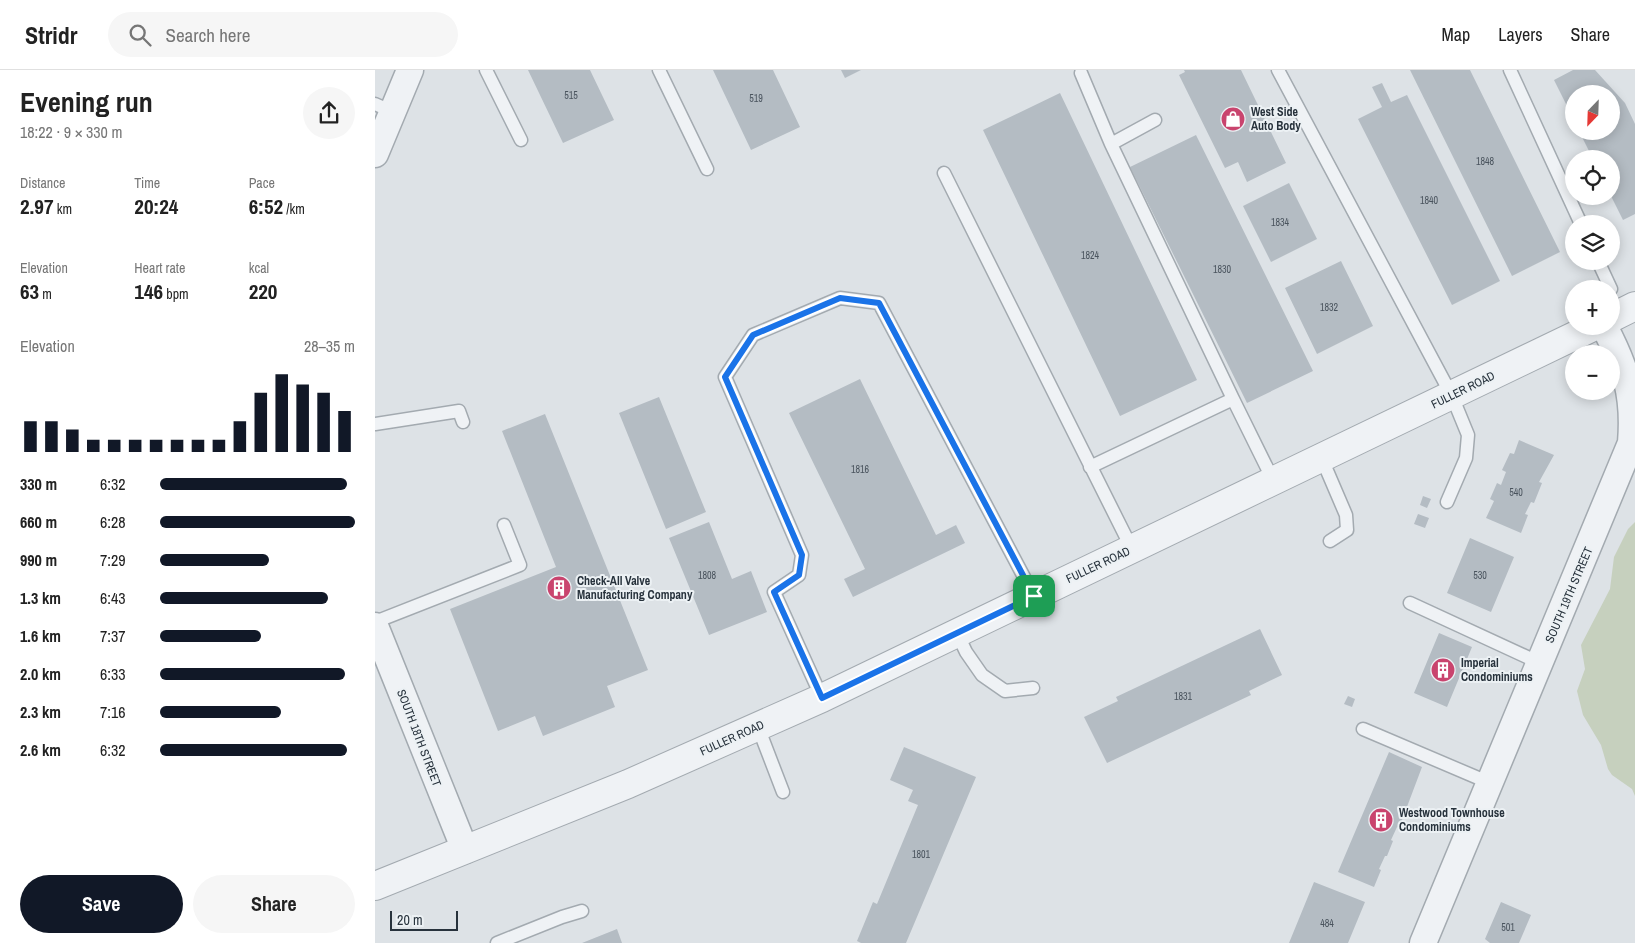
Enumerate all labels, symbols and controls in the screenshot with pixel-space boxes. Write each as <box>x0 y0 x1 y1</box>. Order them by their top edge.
search box <box>108 12 458 57</box>
text: Stridr <box>25 19 78 51</box>
icon: search <box>126 21 154 49</box>
text: Search here <box>166 22 250 48</box>
text: Map <box>1442 22 1470 47</box>
text: Layers <box>1498 22 1543 47</box>
text: Share <box>1571 22 1610 47</box>
text: Evening run <box>20 83 153 121</box>
north arrow <box>1565 85 1620 140</box>
map controls <box>1565 85 1620 400</box>
button: share <box>303 87 355 139</box>
house number: 515 <box>564 89 578 102</box>
house number: 519 <box>749 92 763 105</box>
place label: West Side Auto Body <box>1251 104 1301 134</box>
shop icon: West Side Auto Body <box>1220 106 1246 132</box>
text: 18:22 · 9 × 330 m <box>20 121 123 143</box>
button: locate <box>1565 150 1620 205</box>
house number: 1848 <box>1476 155 1495 168</box>
text: Distance <box>20 174 65 192</box>
text: Time <box>134 174 160 192</box>
text: Pace <box>249 174 275 192</box>
text: 2.97 <box>20 192 54 221</box>
text: 20:24 <box>134 192 178 221</box>
text: 6:52 <box>249 192 283 221</box>
house number: 1840 <box>1420 194 1439 207</box>
text: km <box>54 200 72 218</box>
text: /km <box>283 200 305 218</box>
button: layers <box>1565 215 1620 270</box>
house number: 1834 <box>1271 216 1290 229</box>
house number: 1824 <box>1081 249 1100 262</box>
text: Elevation <box>20 259 68 277</box>
text: Heart rate <box>134 259 185 277</box>
text: kcal <box>249 259 269 277</box>
house number: 1830 <box>1213 263 1232 276</box>
text: 63 <box>20 277 39 306</box>
text: 146 <box>134 277 163 306</box>
text: 220 <box>249 277 277 306</box>
button: + <box>1565 280 1620 335</box>
text: m <box>39 285 52 303</box>
text: bpm <box>163 285 189 303</box>
house number: 1832 <box>1320 301 1339 314</box>
text: Elevation <box>20 335 75 357</box>
text: 28–35 m <box>304 335 355 357</box>
button: − <box>1565 345 1620 400</box>
street label: FULLER ROAD <box>1429 368 1497 412</box>
house number: 1816 <box>851 463 870 476</box>
text: 330 m <box>20 473 57 495</box>
text: 6:32 <box>100 473 126 495</box>
house number: 540 <box>1509 486 1523 499</box>
text: 660 m <box>20 511 57 533</box>
text: 6:28 <box>100 511 126 533</box>
street label: FULLER ROAD <box>1063 543 1133 587</box>
street label: SOUTH 19TH STREET <box>1542 545 1596 645</box>
text: 990 m <box>20 549 57 571</box>
text: 7:29 <box>100 549 126 571</box>
house number: 1808 <box>698 569 717 582</box>
house number: 530 <box>1473 569 1487 582</box>
place label: Check-All Valve Manufacturing Company <box>577 573 693 603</box>
building icon: Check-All Valve Manufacturing Company <box>546 575 572 601</box>
pin <box>1013 575 1055 617</box>
icon: arrive <box>1020 582 1048 610</box>
text: 1.3 km <box>20 587 61 609</box>
text: 6:43 <box>100 587 126 609</box>
text: 1.6 km <box>20 625 61 647</box>
text: 7:37 <box>100 625 126 647</box>
place label: Imperial Condominiums <box>1461 655 1533 685</box>
building icon: Imperial Condominiums <box>1430 657 1456 683</box>
text: 2.0 km <box>20 663 61 685</box>
text: 6:33 <box>100 663 126 685</box>
street label: SOUTH 18TH STREET <box>393 687 445 789</box>
house number: 1831 <box>1174 690 1193 703</box>
text: 2.3 km <box>20 701 61 723</box>
text: 7:16 <box>100 701 126 723</box>
street label: FULLER ROAD <box>697 717 767 759</box>
text: 2.6 km <box>20 739 61 761</box>
text: 6:32 <box>100 739 126 761</box>
place label: Westwood Townhouse Condominiums <box>1399 805 1505 835</box>
building icon: Westwood Townhouse Condominiums <box>1368 807 1394 833</box>
house number: 1801 <box>912 848 931 861</box>
button: Save <box>20 875 183 933</box>
button: Share <box>193 875 355 933</box>
scale bar <box>390 908 457 931</box>
text: 20 m <box>397 911 423 929</box>
house number: 484 <box>1320 917 1334 930</box>
house number: 501 <box>1501 921 1515 934</box>

